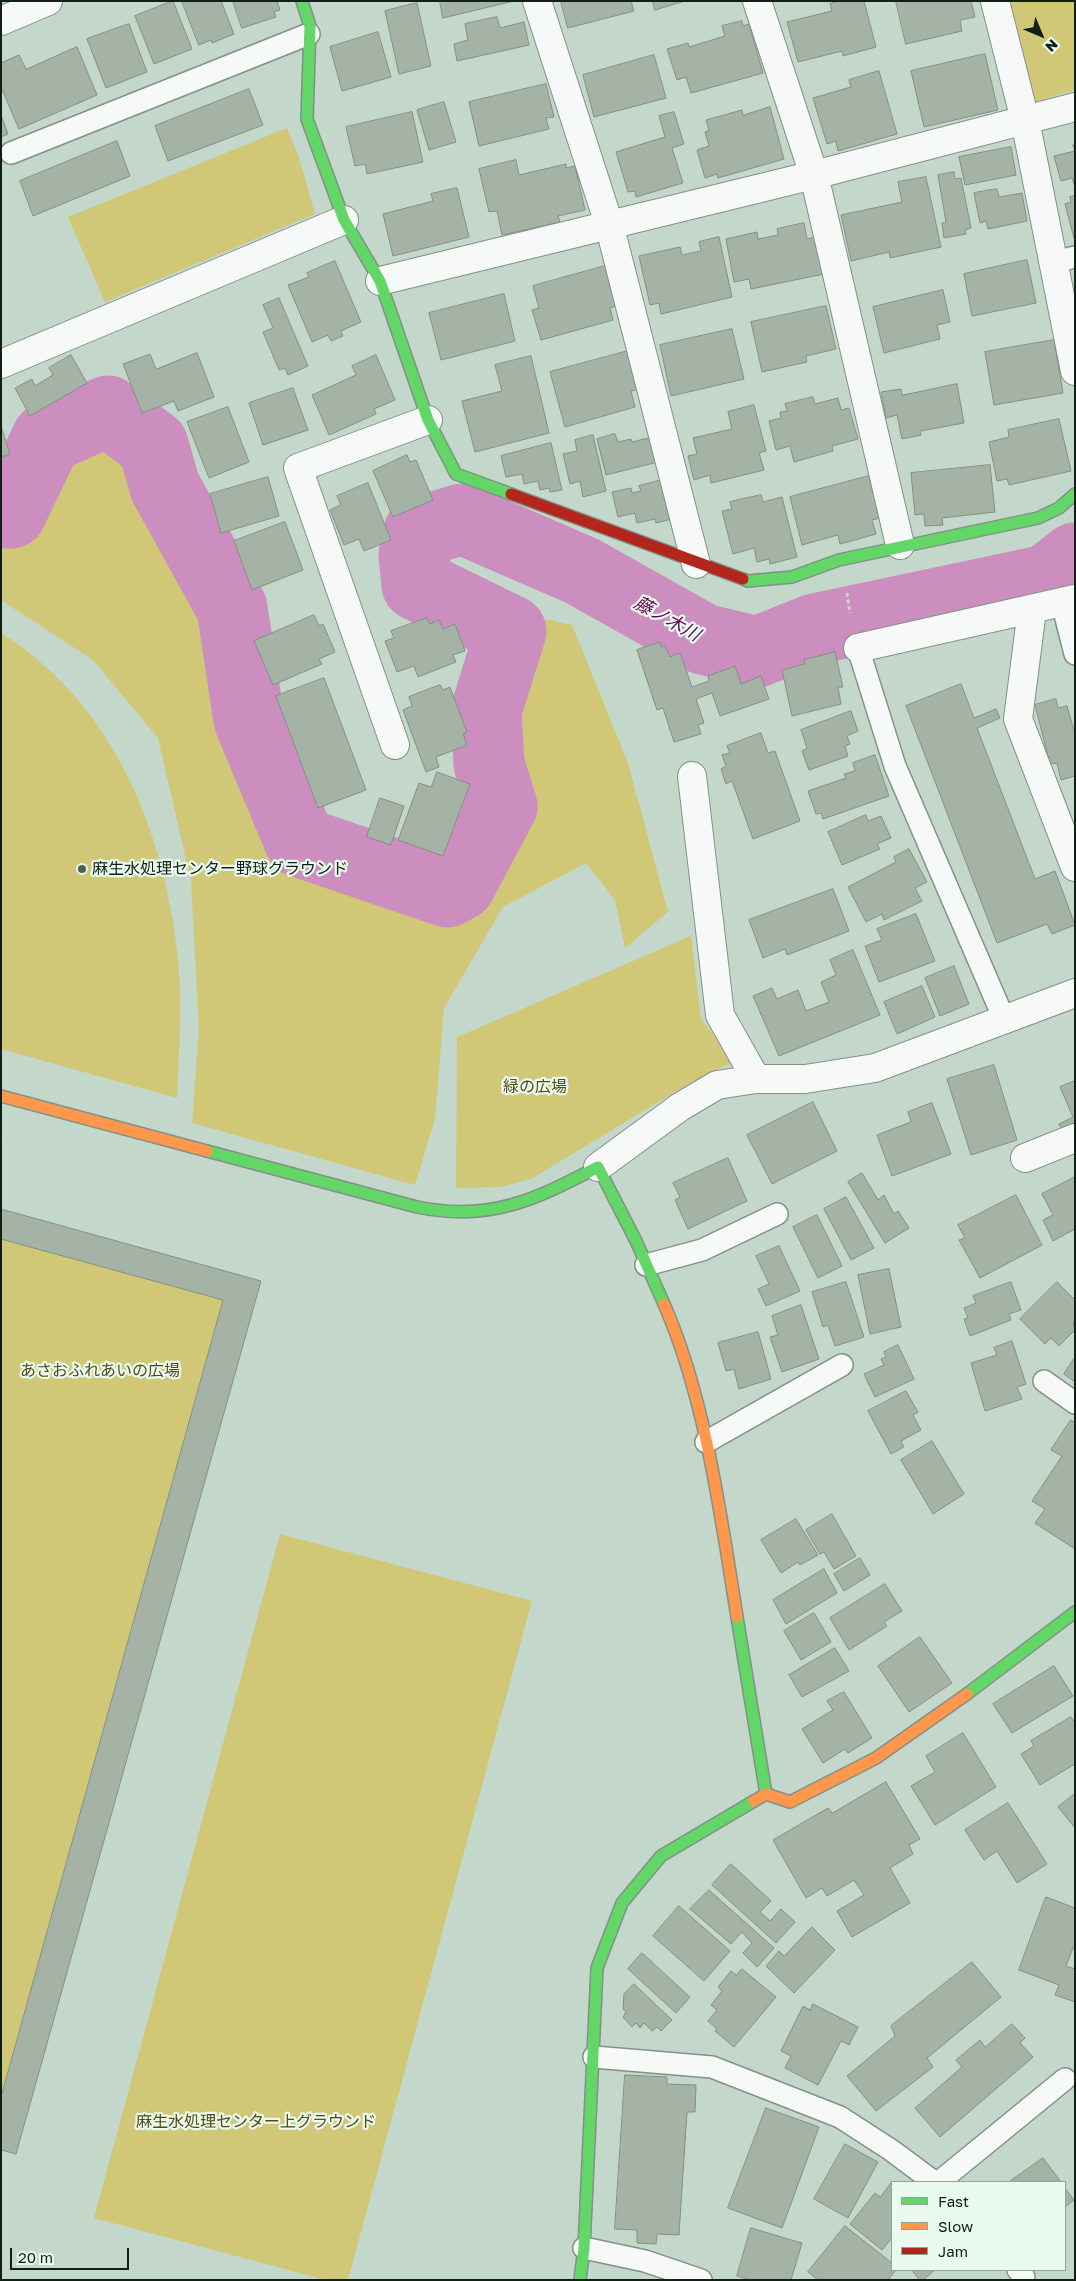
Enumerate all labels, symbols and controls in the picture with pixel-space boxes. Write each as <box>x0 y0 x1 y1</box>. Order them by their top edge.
north arrow <box>1016 10 1066 60</box>
text: N <box>1042 36 1062 56</box>
water label: 藤ノ木川 <box>630 592 704 646</box>
place label: 麻生水処理センター野球グラウンド <box>92 859 348 879</box>
marker: 麻生水処理センター野球グラウンド <box>76 863 88 875</box>
park label: 緑の広場 <box>503 1077 567 1097</box>
park label: あさおふれあいの広場 <box>20 1361 180 1381</box>
park label: 麻生水処理センター上グラウンド <box>136 2112 376 2132</box>
legend <box>891 2181 1066 2271</box>
text: Fast <box>938 2192 969 2210</box>
text: Slow <box>938 2217 973 2235</box>
scale bar <box>12 2238 131 2270</box>
text: Jam <box>938 2242 968 2260</box>
text: 20 m <box>18 2248 53 2266</box>

